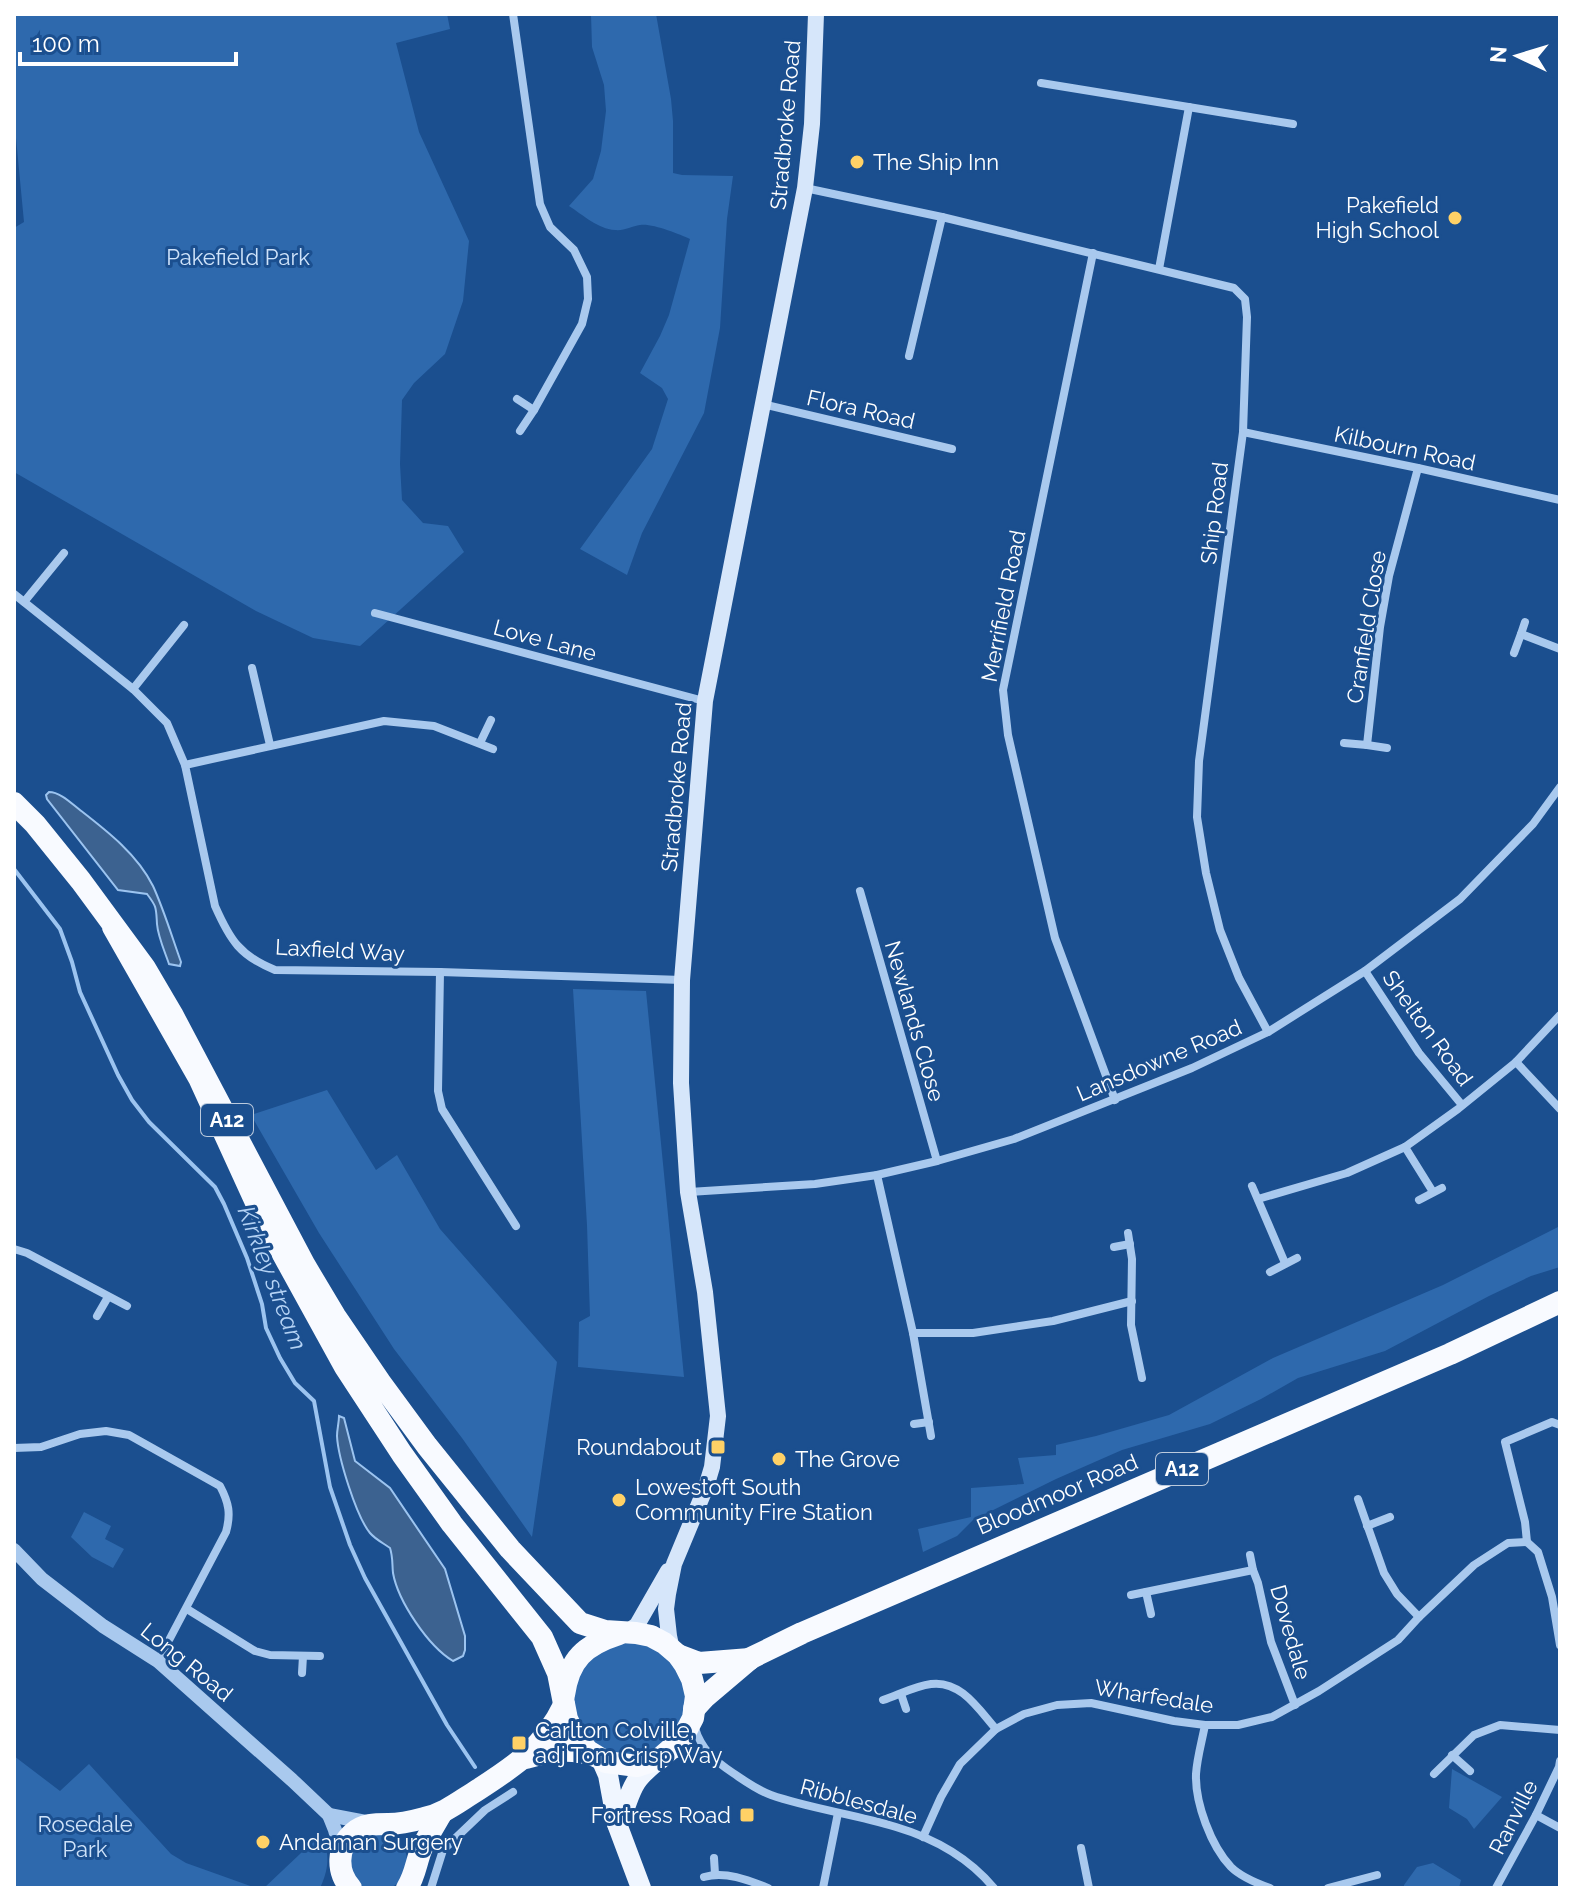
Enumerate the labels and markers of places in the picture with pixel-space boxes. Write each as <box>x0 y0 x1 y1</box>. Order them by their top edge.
place label: The Ship Inn <box>873 149 999 175</box>
marker: The Ship Inn <box>848 153 866 171</box>
place label: Pakefield High School <box>1316 192 1439 243</box>
marker: Pakefield High School <box>1446 209 1464 227</box>
place label: Roundabout <box>576 1434 703 1460</box>
marker: Roundabout <box>709 1438 727 1456</box>
place label: The Grove <box>795 1446 900 1472</box>
marker: The Grove <box>770 1450 788 1468</box>
place label: Lowestoft South Community Fire Station <box>635 1474 873 1525</box>
marker: Lowestoft South Community Fire Station <box>610 1491 628 1509</box>
place label: Carlton Colville, adj Tom Crisp Way <box>535 1717 723 1768</box>
marker: Carlton Colville, adj Tom Crisp Way <box>510 1734 528 1752</box>
place label: Fortress Road <box>591 1802 731 1828</box>
marker: Fortress Road <box>738 1806 756 1824</box>
place label: Andaman Surgery <box>279 1829 463 1855</box>
marker: Andaman Surgery <box>254 1833 272 1851</box>

